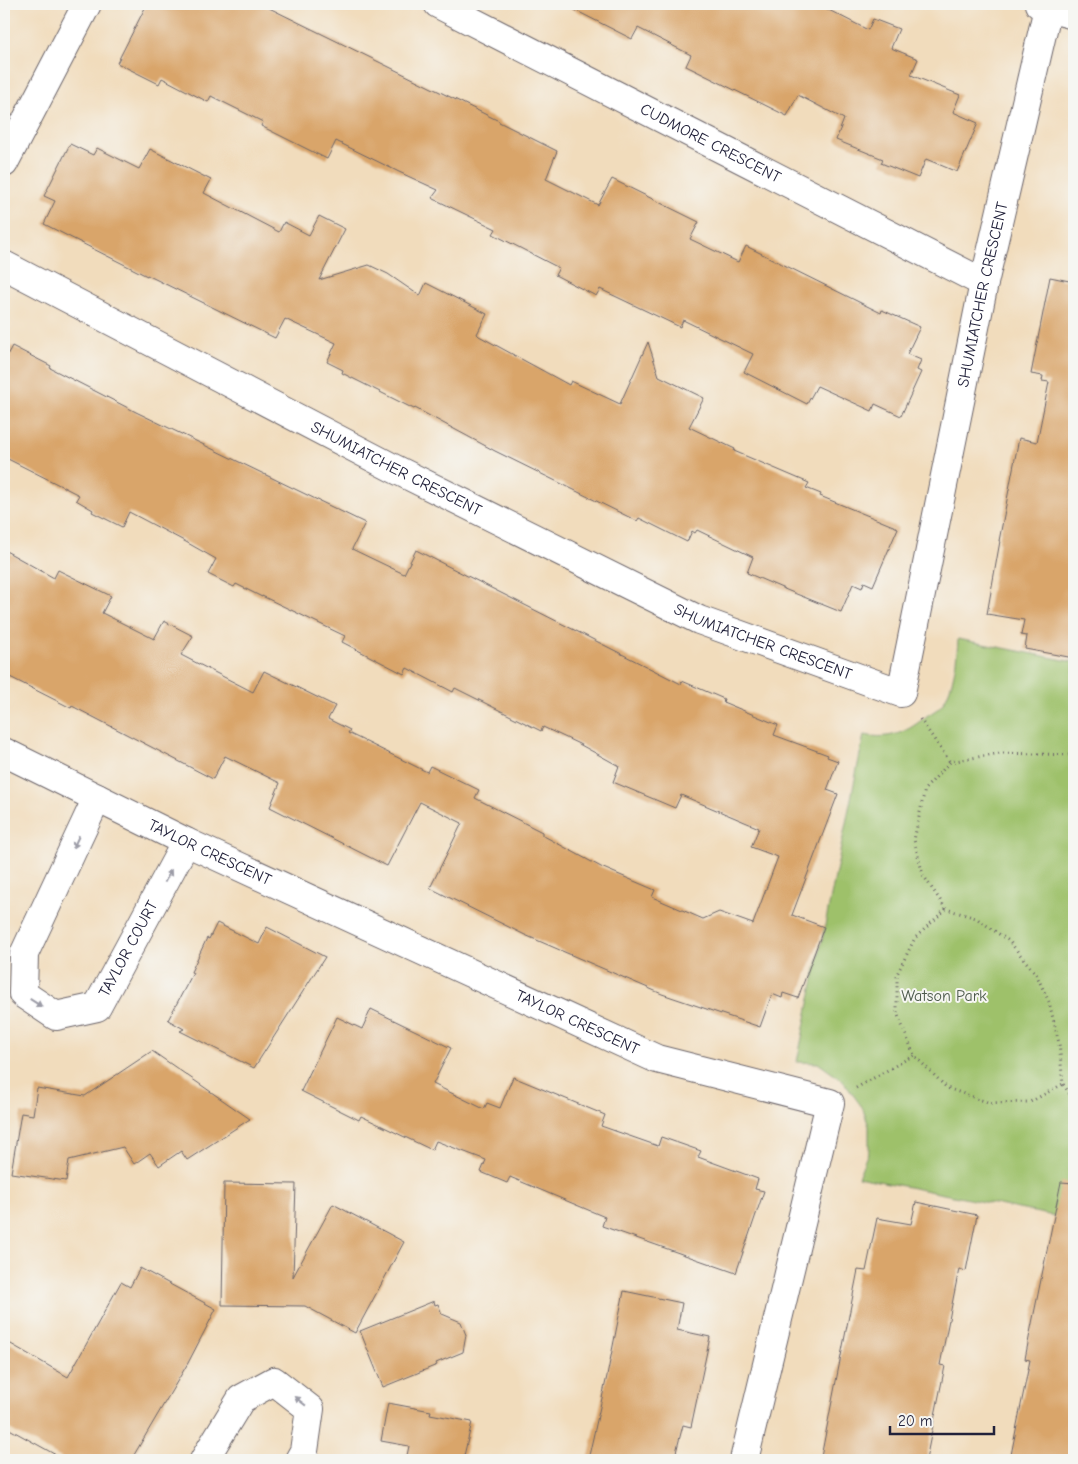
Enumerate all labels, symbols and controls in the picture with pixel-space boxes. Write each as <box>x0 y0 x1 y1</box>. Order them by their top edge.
street label: CUDMORE CRESCENT <box>637 100 784 187</box>
street label: SHUMIATCHER CRESCENT <box>954 200 1012 389</box>
street label: SHUMIATCHER CRESCENT <box>308 418 485 520</box>
street label: SHUMIATCHER CRESCENT <box>671 600 855 684</box>
street label: TAYLOR CRESCENT <box>145 816 275 889</box>
one-way arrow <box>72 835 80 849</box>
one-way arrow <box>164 868 172 883</box>
street label: TAYLOR COURT <box>95 897 162 1000</box>
street label: TAYLOR CRESCENT <box>513 986 643 1059</box>
park label: Watson Park <box>901 987 987 1005</box>
one-way arrow <box>30 998 43 1008</box>
one-way arrow <box>294 1395 307 1406</box>
scale bar <box>890 1404 994 1436</box>
text: 20 m <box>898 1412 932 1430</box>

